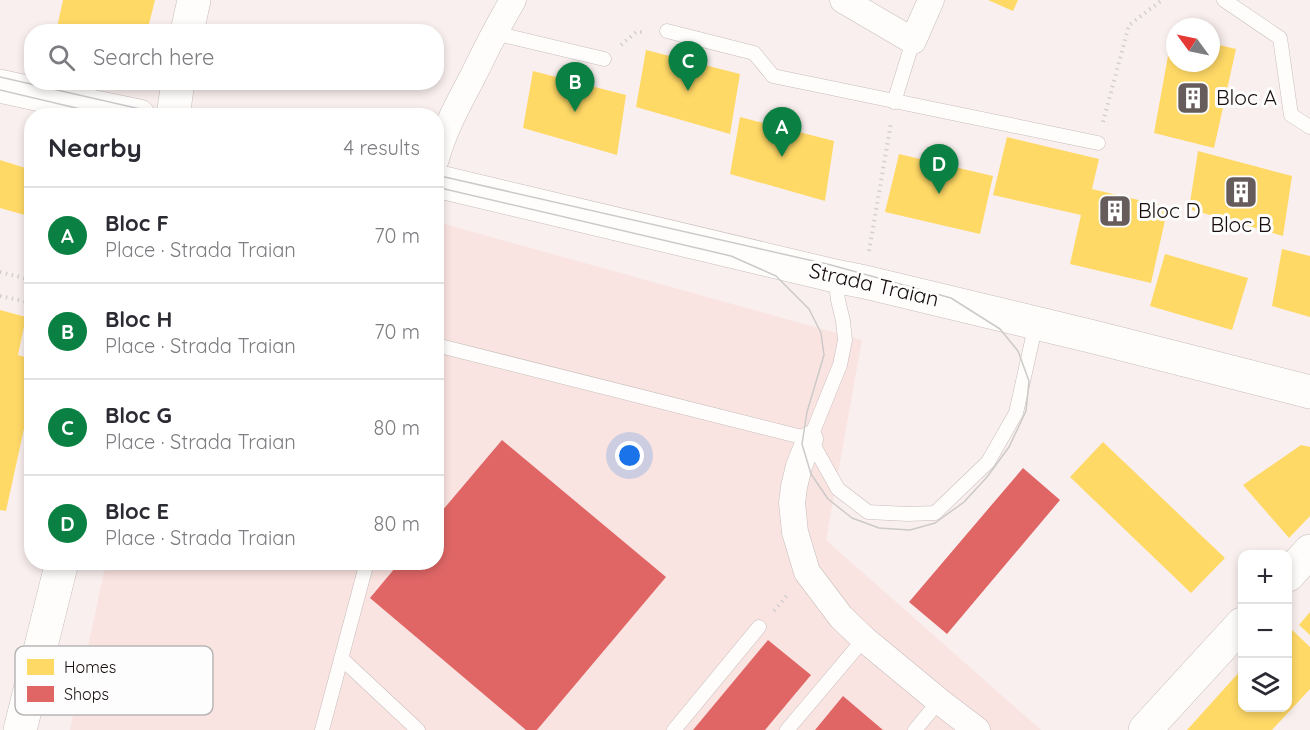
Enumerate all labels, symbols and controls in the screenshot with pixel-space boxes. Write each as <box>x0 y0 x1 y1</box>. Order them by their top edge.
north arrow <box>1166 18 1220 72</box>
search box <box>24 24 444 90</box>
icon: search <box>45 41 78 74</box>
pin: C <box>668 42 708 91</box>
text: Search here <box>93 43 214 71</box>
pin: B <box>556 63 594 112</box>
building icon: Bloc A <box>1175 80 1211 116</box>
place label: Bloc A <box>1216 84 1277 110</box>
pin: A <box>762 108 802 157</box>
text: Nearby <box>48 131 142 164</box>
text: 4 results <box>344 135 420 160</box>
pin: D <box>920 144 958 194</box>
building icon: Bloc B <box>1223 174 1259 210</box>
building icon: Bloc D <box>1097 193 1133 229</box>
place label: Bloc D <box>1138 197 1201 223</box>
text: Bloc F <box>105 209 169 237</box>
place label: Bloc B <box>1210 211 1272 237</box>
text: A <box>61 223 74 248</box>
text: 70 m <box>374 223 420 248</box>
text: Place · Strada Traian <box>105 237 296 262</box>
street label: Strada Traian <box>807 257 941 312</box>
text: Bloc H <box>105 305 172 333</box>
text: B <box>61 319 74 344</box>
text: 70 m <box>374 319 420 344</box>
text: Place · Strada Traian <box>105 333 296 358</box>
text: Bloc G <box>105 401 172 429</box>
text: C <box>61 415 74 440</box>
text: 80 m <box>374 415 420 440</box>
text: Place · Strada Traian <box>105 429 296 454</box>
your location <box>615 441 644 470</box>
text: Bloc E <box>105 497 169 525</box>
text: D <box>60 511 75 536</box>
text: 80 m <box>374 511 420 536</box>
text: Place · Strada Traian <box>105 525 296 550</box>
map controls <box>1238 550 1292 712</box>
button: + <box>1238 550 1292 604</box>
button: − <box>1238 604 1292 658</box>
legend <box>15 646 213 715</box>
text: Homes <box>64 657 116 677</box>
button: layers <box>1238 658 1292 712</box>
text: Shops <box>64 684 109 704</box>

